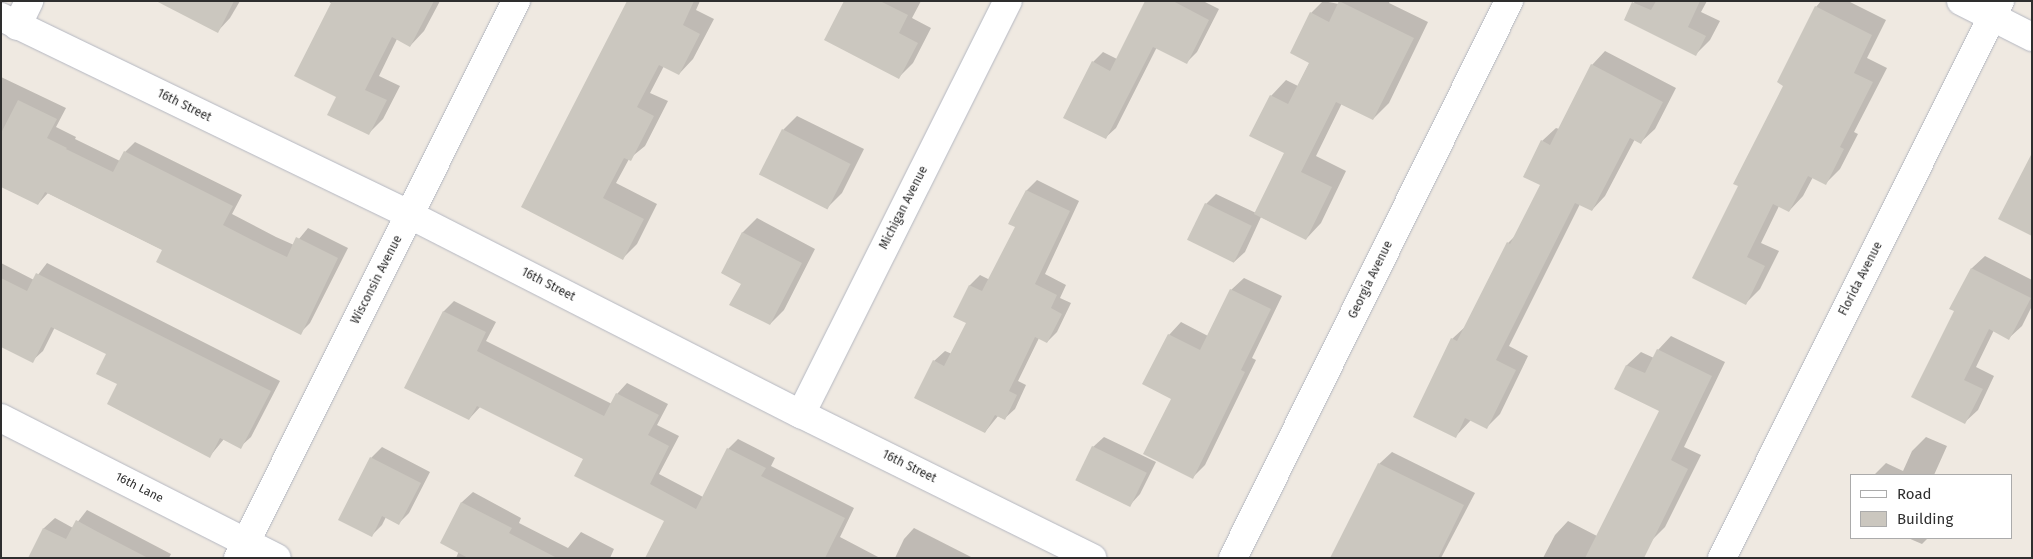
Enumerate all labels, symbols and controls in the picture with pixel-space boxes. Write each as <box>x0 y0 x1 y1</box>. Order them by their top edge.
street label: 16th Street <box>154 87 214 125</box>
street label: Michigan Avenue <box>877 164 931 252</box>
street label: Wisconsin Avenue <box>348 233 406 327</box>
street label: Georgia Avenue <box>1346 239 1396 321</box>
street label: Florida Avenue <box>1836 240 1886 318</box>
street label: 16th Street <box>519 265 577 305</box>
street label: 16th Street <box>879 448 939 486</box>
street label: 16th Lane <box>113 470 165 506</box>
legend <box>1850 474 2013 539</box>
text: Road <box>1897 485 1932 503</box>
text: Building <box>1897 510 1953 528</box>

